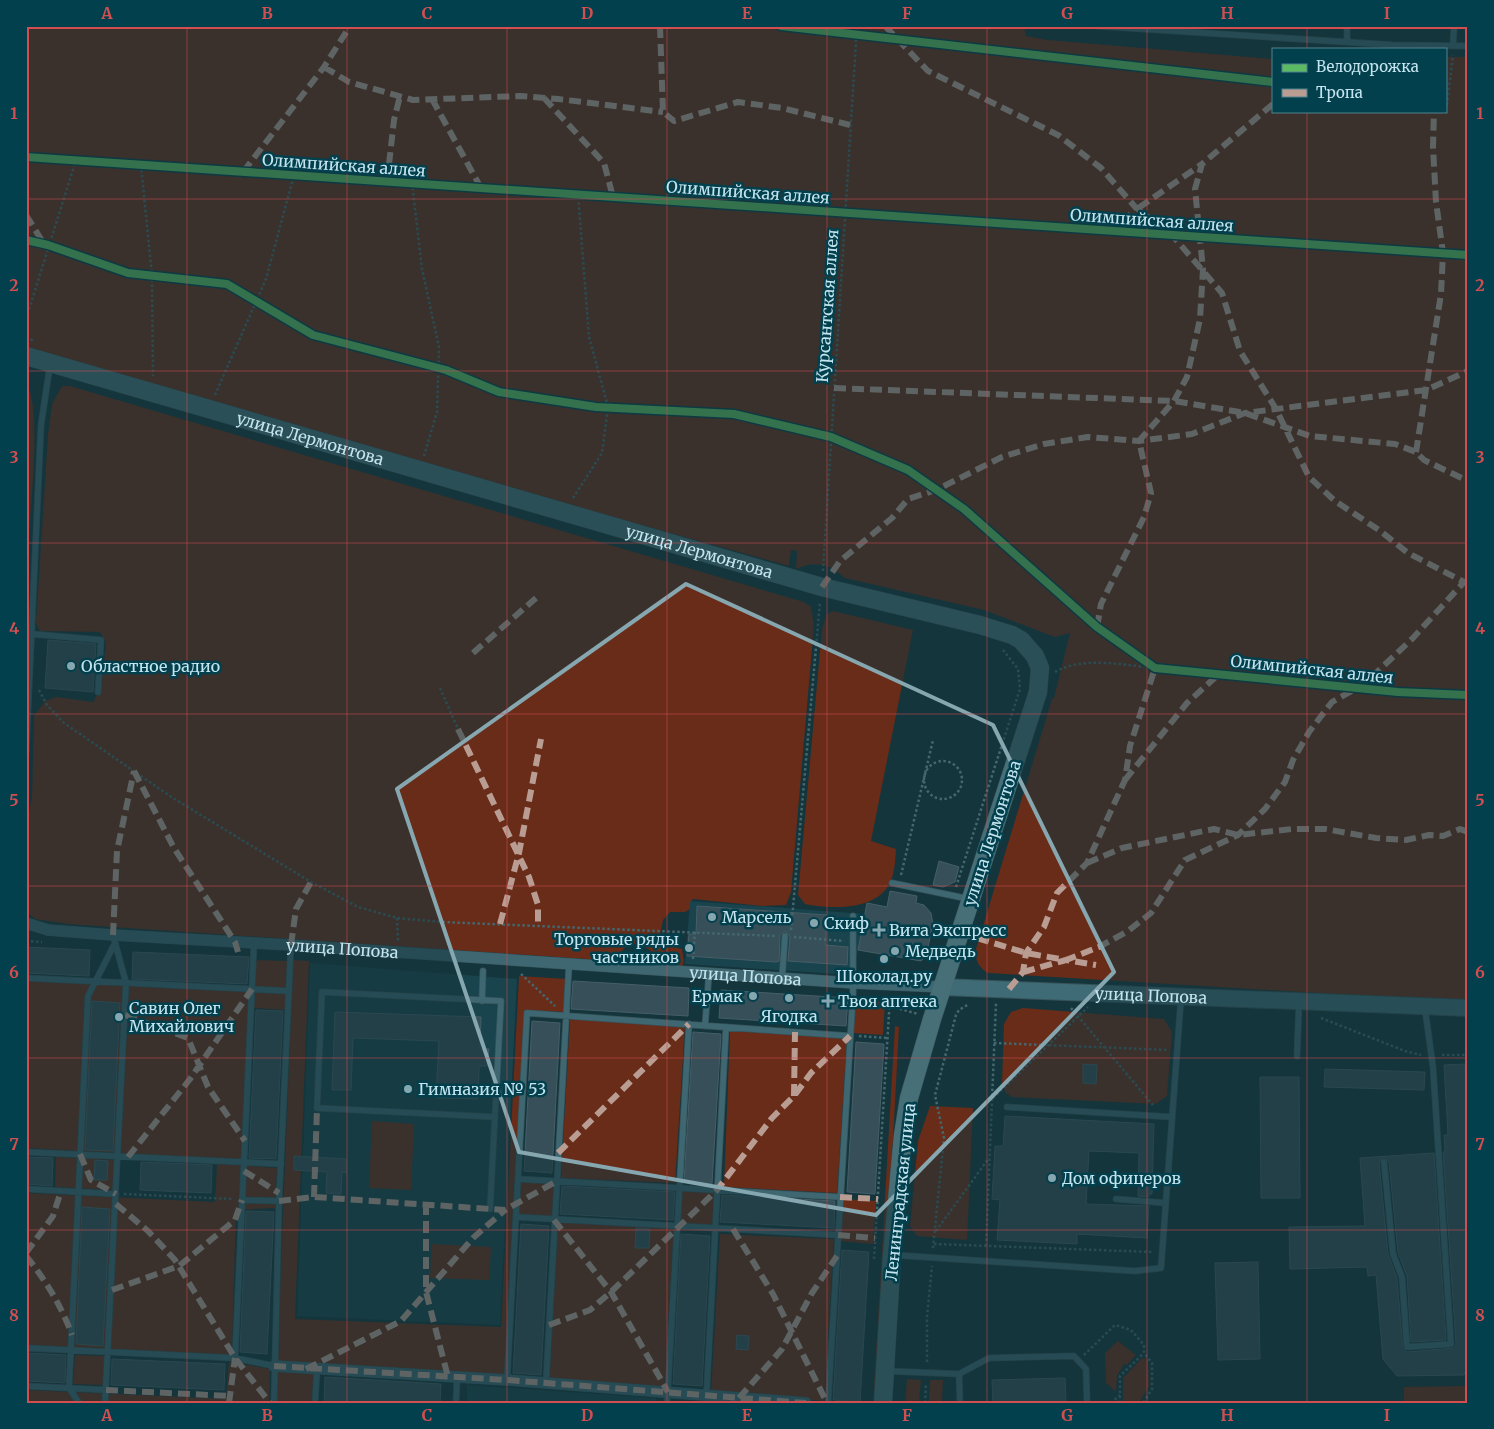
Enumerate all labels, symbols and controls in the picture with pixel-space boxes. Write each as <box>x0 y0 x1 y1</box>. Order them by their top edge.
text: A <box>100 3 113 23</box>
text: B <box>261 3 273 23</box>
text: C <box>422 3 432 23</box>
text: D <box>581 3 593 23</box>
text: E <box>742 3 753 23</box>
text: F <box>902 3 912 23</box>
text: G <box>1061 3 1073 23</box>
text: H <box>1220 3 1234 23</box>
text: I <box>1384 3 1390 23</box>
legend <box>1272 48 1446 112</box>
text: Велодорожка <box>1316 57 1419 76</box>
text: Тропа <box>1316 83 1363 102</box>
text: 1 <box>10 103 18 123</box>
text: 1 <box>1476 103 1484 123</box>
street label: Олимпийская аллея <box>262 149 426 181</box>
street label: Олимпийская аллея <box>666 176 830 208</box>
street label: Олимпийская аллея <box>1070 204 1234 236</box>
street label: Курсантская аллея <box>812 229 842 383</box>
text: 2 <box>9 275 19 295</box>
text: 2 <box>1475 275 1485 295</box>
street label: улица Лермонтова <box>234 408 387 469</box>
text: 3 <box>9 447 19 467</box>
text: 3 <box>1475 447 1485 467</box>
street label: улица Лермонтова <box>623 521 776 582</box>
text: 4 <box>9 618 19 638</box>
text: 4 <box>1475 618 1485 638</box>
street label: Олимпийская аллея <box>1229 650 1395 688</box>
place label: Областное радио <box>81 656 220 676</box>
marker: Областное радио <box>65 660 77 672</box>
street label: улица Лермонтова <box>959 757 1025 908</box>
text: 5 <box>9 790 19 810</box>
text: 5 <box>1475 790 1485 810</box>
place label: Марсель <box>722 907 791 927</box>
marker: Марсель <box>706 911 718 923</box>
place label: Скиф <box>824 913 869 933</box>
marker: Скиф <box>808 917 820 929</box>
place label: Вита Экспресс <box>889 920 1006 940</box>
marker: Вита Экспресс <box>873 924 885 936</box>
place label: Торговые ряды частников <box>554 929 679 967</box>
street label: улица Попова <box>286 935 400 962</box>
place label: Медведь <box>905 941 976 961</box>
marker: Торговые ряды частников <box>683 942 695 954</box>
marker: Медведь <box>889 945 901 957</box>
marker: Шоколад.ру <box>878 953 890 965</box>
text: 6 <box>9 962 19 982</box>
street label: улица Попова <box>689 962 803 990</box>
text: 6 <box>1475 962 1485 982</box>
place label: Шоколад.ру <box>836 966 933 986</box>
street label: улица Попова <box>1094 983 1208 1008</box>
place label: Ермак <box>692 986 743 1006</box>
marker: Ермак <box>747 990 759 1002</box>
place label: Твоя аптека <box>838 991 938 1011</box>
marker: Ягодка <box>783 992 795 1004</box>
marker: Твоя аптека <box>822 995 834 1007</box>
place label: Савин Олег Михайлович <box>129 998 234 1036</box>
place label: Ягодка <box>761 1006 818 1026</box>
marker: Савин Олег Михайлович <box>113 1011 125 1023</box>
place label: Гимназия № 53 <box>418 1079 546 1099</box>
marker: Гимназия № 53 <box>402 1083 414 1095</box>
street label: Ленинградская улица <box>881 1102 919 1282</box>
text: 7 <box>9 1134 19 1154</box>
text: 7 <box>1475 1134 1485 1154</box>
place label: Дом офицеров <box>1062 1168 1181 1188</box>
marker: Дом офицеров <box>1046 1172 1058 1184</box>
text: 8 <box>9 1305 19 1325</box>
text: 8 <box>1475 1305 1485 1325</box>
text: A <box>100 1405 113 1425</box>
text: B <box>261 1405 273 1425</box>
text: C <box>422 1405 432 1425</box>
text: D <box>581 1405 593 1425</box>
text: E <box>742 1405 753 1425</box>
text: F <box>902 1405 912 1425</box>
text: G <box>1061 1405 1073 1425</box>
text: H <box>1220 1405 1234 1425</box>
text: I <box>1384 1405 1390 1425</box>

